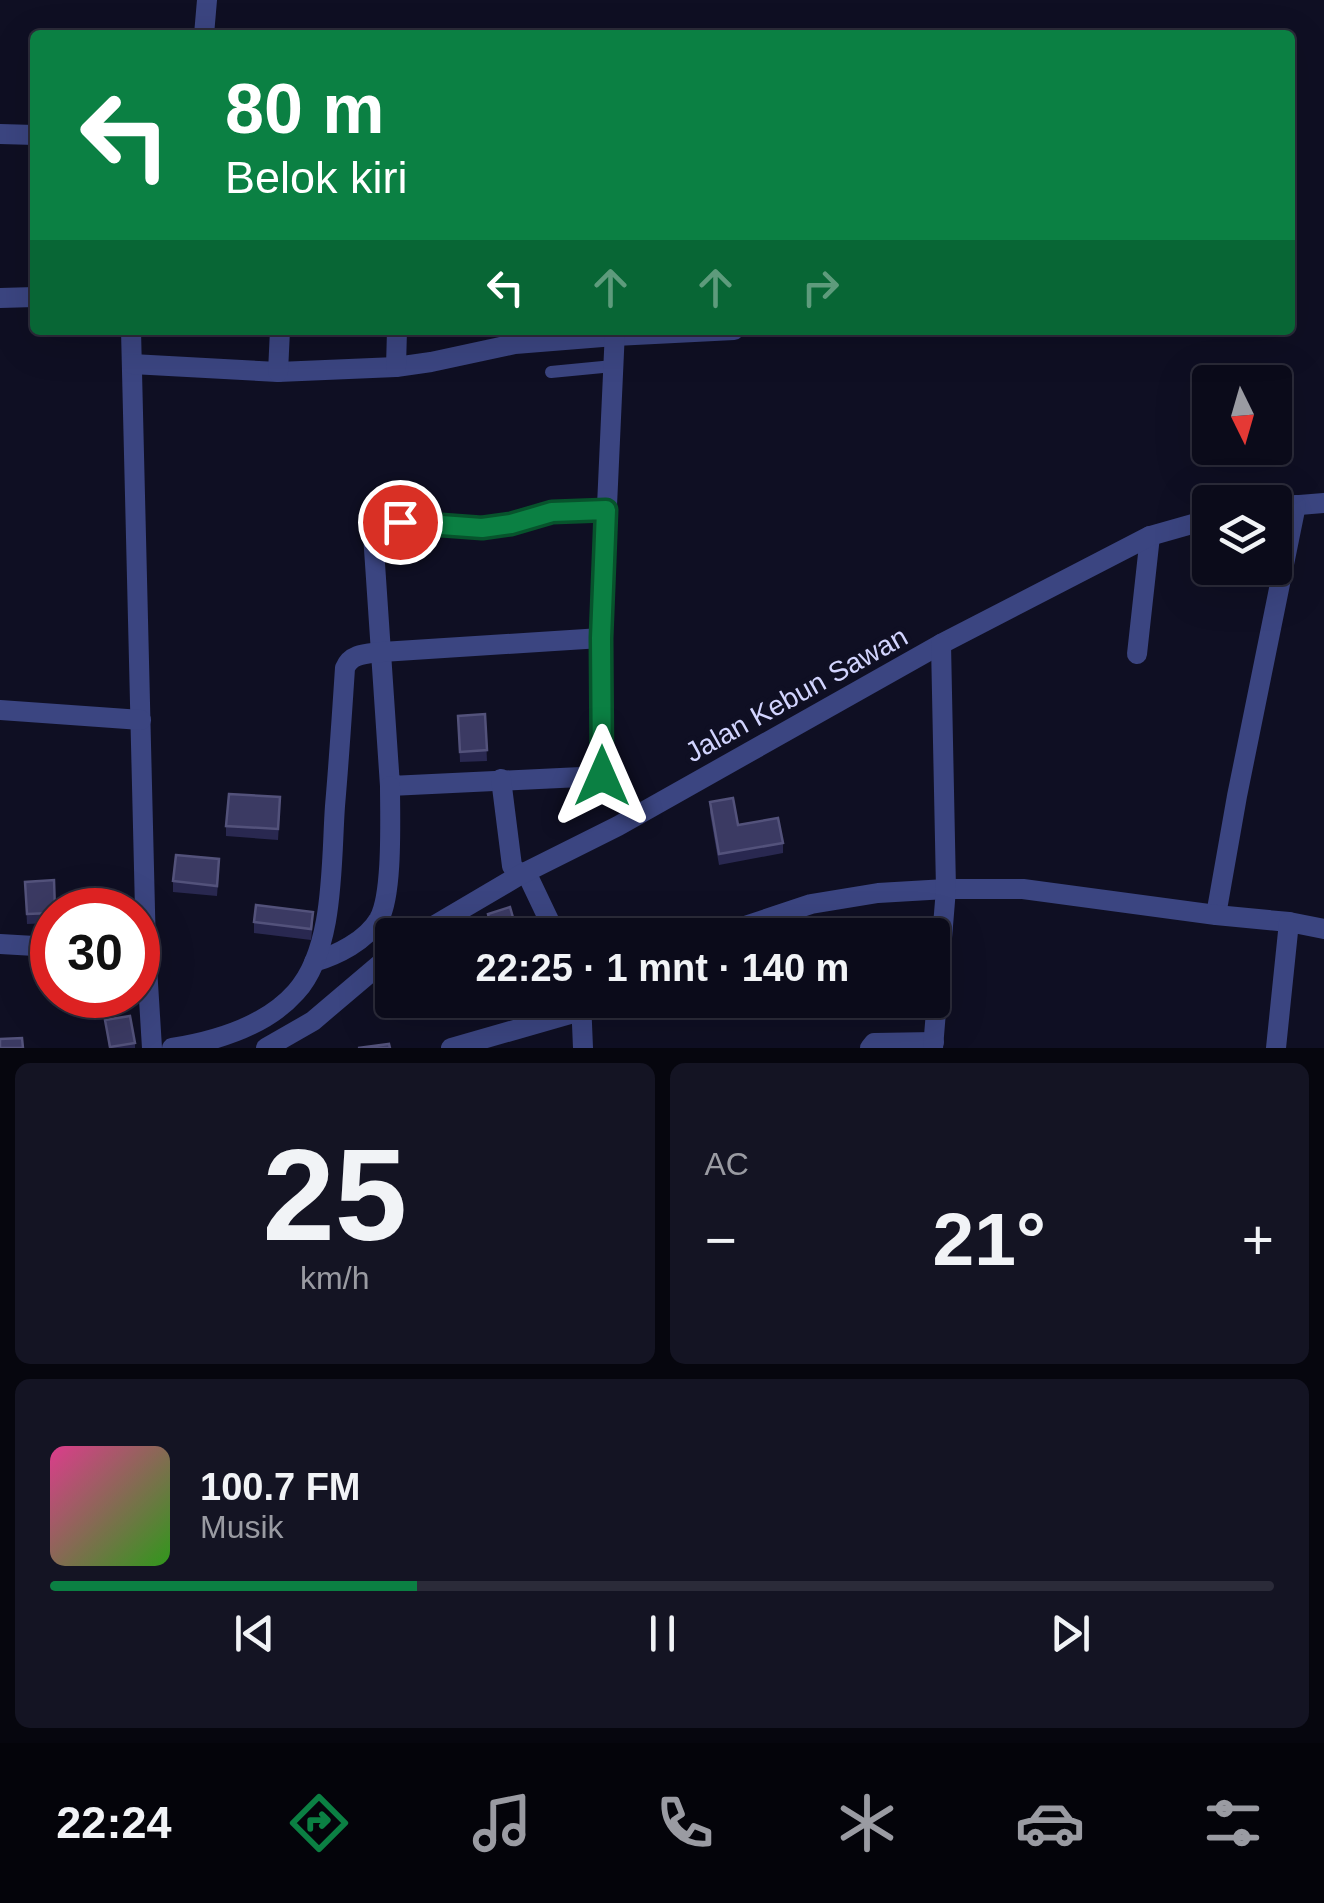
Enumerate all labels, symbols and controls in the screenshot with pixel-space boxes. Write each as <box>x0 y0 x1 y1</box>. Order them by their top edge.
icon: left <box>60 70 190 200</box>
text: 80 m <box>225 70 385 148</box>
text: Belok kiri <box>225 152 408 203</box>
icon: left <box>478 260 533 315</box>
icon: ahead <box>583 260 638 315</box>
icon: ahead <box>688 260 743 315</box>
icon: right <box>793 260 848 315</box>
north arrow <box>1192 365 1292 465</box>
map controls <box>1192 365 1292 585</box>
pin <box>358 480 443 565</box>
button: layers <box>1192 485 1292 585</box>
icon: arrive <box>373 495 428 550</box>
street label: Jalan Kebun Sawan <box>680 621 913 768</box>
position arrow <box>550 724 654 828</box>
speed limit sign: 30 <box>30 888 160 1018</box>
text: 22:25 · 1 mnt · 140 m <box>476 947 849 989</box>
text: 25 <box>262 1122 407 1268</box>
text: AC <box>705 1146 749 1182</box>
text: 21° <box>933 1197 1046 1281</box>
text: − <box>705 1209 737 1271</box>
text: + <box>1242 1209 1274 1271</box>
text: km/h <box>300 1260 369 1296</box>
text: 100.7 FM <box>200 1466 361 1508</box>
text: Musik <box>200 1509 284 1545</box>
icon: previous <box>227 1606 282 1661</box>
icon: pause <box>635 1606 690 1661</box>
icon: next <box>1043 1606 1098 1661</box>
icon: directions <box>284 1788 354 1858</box>
icon: music <box>467 1788 537 1858</box>
icon: phone <box>650 1788 720 1858</box>
icon: climate <box>832 1788 902 1858</box>
icon: car <box>1015 1788 1085 1858</box>
icon: filters <box>1198 1788 1268 1858</box>
text: 22:24 <box>56 1797 171 1848</box>

